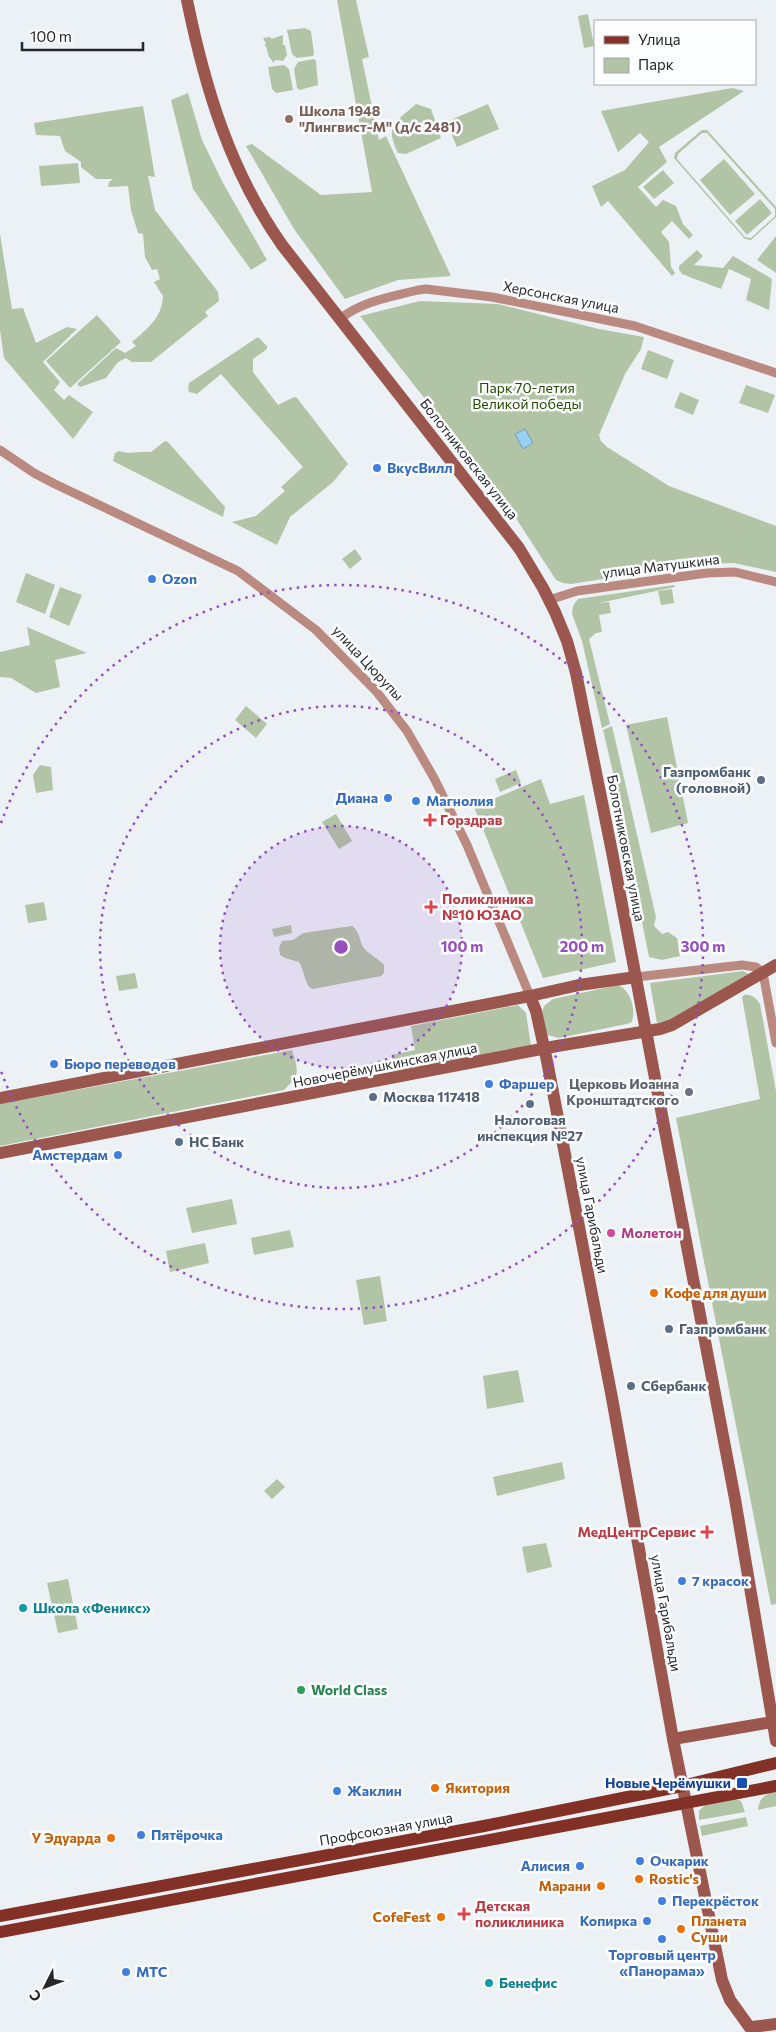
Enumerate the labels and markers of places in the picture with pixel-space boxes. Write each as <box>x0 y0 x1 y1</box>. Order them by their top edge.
place label: Школа 1948 "Лингвист-М" (д/с 2481) <box>299 102 461 135</box>
marker: Школа 1948 "Лингвист-М" (д/с 2481) <box>283 113 295 125</box>
place label: ВкусВилл <box>387 459 453 476</box>
marker: ВкусВилл <box>371 462 383 474</box>
place label: Ozon <box>162 570 197 587</box>
marker: Ozon <box>146 573 158 585</box>
place label: Газпромбанк (головной) <box>663 763 751 796</box>
marker: Газпромбанк (головной) <box>755 774 767 786</box>
place label: Диана <box>336 789 378 806</box>
marker: Диана <box>382 792 394 804</box>
place label: Магнолия <box>426 792 493 809</box>
marker: Магнолия <box>410 795 422 807</box>
place label: Горздрав <box>440 811 503 828</box>
marker: Горздрав <box>424 814 436 826</box>
place label: Поликлиника №10 ЮЗАО <box>442 890 533 923</box>
marker: Поликлиника №10 ЮЗАО <box>424 900 438 914</box>
centre of rings <box>332 938 350 956</box>
place label: Бюро переводов <box>64 1055 176 1072</box>
marker: Бюро переводов <box>48 1058 60 1070</box>
place label: Фаршер <box>499 1075 554 1092</box>
place label: Церковь Иоанна Кронштадтского <box>566 1075 679 1108</box>
marker: Фаршер <box>483 1078 495 1090</box>
marker: Церковь Иоанна Кронштадтского <box>683 1086 695 1098</box>
place label: Москва 117418 <box>383 1088 480 1105</box>
marker: Москва 117418 <box>367 1091 379 1103</box>
marker: Налоговая инспекция №27 <box>524 1098 536 1110</box>
place label: Налоговая инспекция №27 <box>477 1111 583 1144</box>
place label: НС Банк <box>189 1133 244 1150</box>
marker: НС Банк <box>173 1136 185 1148</box>
place label: Амстердам <box>32 1146 108 1163</box>
marker: Амстердам <box>112 1149 124 1161</box>
place label: Молетон <box>621 1224 682 1241</box>
marker: Молетон <box>605 1227 617 1239</box>
place label: Кофе для души <box>664 1284 767 1301</box>
marker: Кофе для души <box>648 1287 660 1299</box>
place label: Газпромбанк <box>679 1320 767 1337</box>
marker: Газпромбанк <box>663 1323 675 1335</box>
place label: Сбербанк <box>641 1377 706 1394</box>
marker: Сбербанк <box>625 1380 637 1392</box>
place label: МедЦентрСервис <box>577 1523 696 1540</box>
marker: МедЦентрСервис <box>700 1525 714 1539</box>
place label: 7 красок <box>692 1572 749 1589</box>
marker: 7 красок <box>676 1575 688 1587</box>
place label: Школа «Феникс» <box>33 1599 151 1616</box>
marker: Школа «Феникс» <box>17 1602 29 1614</box>
place label: World Class <box>311 1681 388 1698</box>
marker: World Class <box>295 1684 307 1696</box>
place label: Новые Черёмушки <box>605 1774 731 1791</box>
marker: Новые Черёмушки <box>735 1776 749 1790</box>
place label: Якитория <box>445 1779 510 1796</box>
place label: Жаклин <box>347 1782 402 1799</box>
marker: Якитория <box>429 1782 441 1794</box>
marker: Жаклин <box>331 1785 343 1797</box>
place label: Пятёрочка <box>151 1826 223 1843</box>
place label: У Эдуарда <box>32 1829 101 1846</box>
marker: Пятёрочка <box>135 1829 147 1841</box>
marker: У Эдуарда <box>105 1832 117 1844</box>
place label: Очкарик <box>650 1852 709 1869</box>
marker: Очкарик <box>634 1855 646 1867</box>
place label: Алисия <box>521 1857 570 1874</box>
marker: Алисия <box>574 1860 586 1872</box>
place label: Rostic's <box>649 1870 700 1887</box>
marker: Rostic's <box>633 1873 645 1885</box>
place label: Марани <box>539 1877 591 1894</box>
marker: Марани <box>595 1880 607 1892</box>
place label: Перекрёсток <box>672 1892 759 1909</box>
marker: Перекрёсток <box>656 1895 668 1907</box>
place label: Детская поликлиника <box>475 1897 564 1930</box>
marker: Детская поликлиника <box>457 1907 471 1921</box>
place label: CofeFest <box>373 1908 431 1925</box>
marker: CofeFest <box>435 1911 447 1923</box>
place label: Копирка <box>580 1912 637 1929</box>
place label: Планета Суши <box>691 1912 747 1945</box>
marker: Копирка <box>641 1915 653 1927</box>
marker: Планета Суши <box>675 1923 687 1935</box>
marker: Торговый центр «Панорама» <box>656 1933 668 1945</box>
place label: Торговый центр «Панорама» <box>608 1946 716 1979</box>
place label: МТС <box>136 1963 167 1980</box>
marker: МТС <box>120 1966 132 1978</box>
place label: Бенефис <box>499 1974 557 1991</box>
marker: Бенефис <box>483 1977 495 1989</box>

